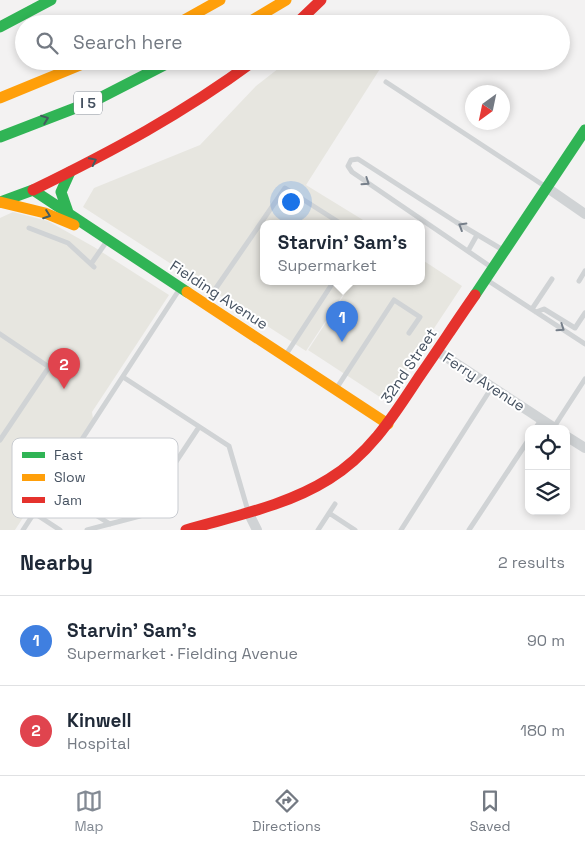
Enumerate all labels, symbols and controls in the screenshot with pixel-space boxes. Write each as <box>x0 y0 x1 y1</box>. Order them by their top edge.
search box <box>15 15 570 70</box>
icon: search <box>33 29 61 57</box>
text: Search here <box>73 30 183 55</box>
north arrow <box>465 85 510 130</box>
road number: I 5 <box>74 92 102 115</box>
one-way arrow <box>41 115 49 125</box>
one-way arrow <box>88 157 97 168</box>
one-way arrow <box>360 176 370 185</box>
your location <box>278 189 304 215</box>
one-way arrow <box>43 209 51 219</box>
popup <box>260 220 425 285</box>
one-way arrow <box>459 222 468 232</box>
text: Starvin' Sam's <box>278 230 407 255</box>
text: Supermarket <box>278 255 377 276</box>
street label: Fielding Avenue <box>167 256 272 333</box>
pin: 1 <box>326 301 358 342</box>
one-way arrow <box>555 322 564 331</box>
street label: 32nd Street <box>376 324 441 407</box>
pin: 2 <box>48 348 80 389</box>
street label: Ferry Avenue <box>440 348 529 415</box>
map controls <box>525 425 570 515</box>
button: locate <box>525 425 570 470</box>
legend <box>12 438 178 518</box>
text: Fast <box>54 446 83 464</box>
text: Slow <box>54 468 86 486</box>
button: layers <box>525 470 570 515</box>
text: Jam <box>54 491 82 509</box>
text: Nearby <box>20 549 93 576</box>
text: 2 results <box>498 552 565 573</box>
text: Starvin' Sam's <box>67 618 197 643</box>
text: 1 <box>32 630 40 651</box>
text: 90 m <box>527 630 565 651</box>
text: Supermarket · Fielding Avenue <box>67 643 298 664</box>
text: Kinwell <box>67 708 132 733</box>
text: 2 <box>31 720 41 741</box>
text: 180 m <box>520 720 565 741</box>
text: Hospital <box>67 733 130 754</box>
tab: Map <box>74 787 104 835</box>
tab: Directions <box>252 787 321 835</box>
tab: Saved <box>470 787 511 835</box>

